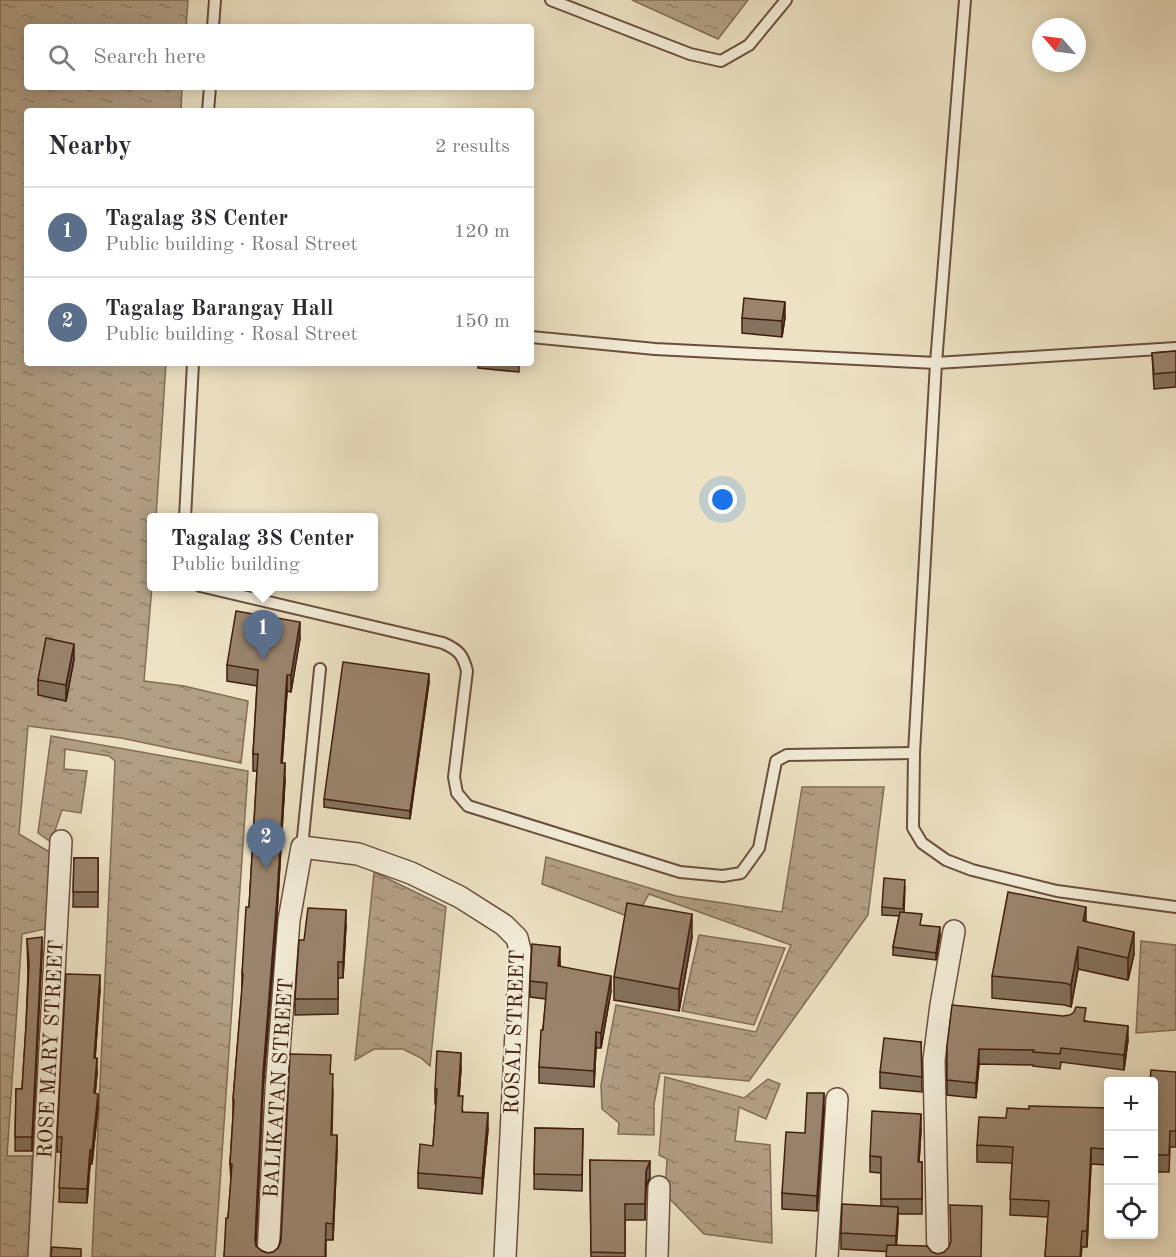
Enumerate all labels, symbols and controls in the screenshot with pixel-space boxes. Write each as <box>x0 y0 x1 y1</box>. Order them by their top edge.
north arrow <box>1032 18 1086 72</box>
search box <box>24 24 534 90</box>
icon: search <box>45 41 78 74</box>
text: Search here <box>93 46 206 68</box>
text: Nearby <box>48 134 132 160</box>
text: 2 results <box>435 137 510 157</box>
text: Tagalag 3S Center <box>105 208 288 230</box>
text: 1 <box>62 222 73 242</box>
text: 120 m <box>454 222 510 242</box>
text: Public building · Rosal Street <box>105 235 357 255</box>
text: Tagalag Barangay Hall <box>105 298 334 320</box>
text: 2 <box>62 312 73 332</box>
text: 150 m <box>454 312 510 332</box>
text: Public building · Rosal Street <box>105 325 357 345</box>
your location <box>708 485 737 514</box>
popup <box>147 513 378 591</box>
text: Tagalag 3S Center <box>171 528 354 550</box>
text: Public building <box>171 555 300 575</box>
pin: 1 <box>244 610 282 660</box>
pin: 2 <box>246 820 286 869</box>
street label: ROSE MARY STREET <box>35 939 68 1159</box>
street label: ROSAL STREET <box>502 949 529 1115</box>
street label: BALIKATAN STREET <box>261 977 298 1199</box>
map controls <box>1104 1077 1158 1239</box>
button: + <box>1104 1077 1158 1131</box>
button: − <box>1104 1131 1158 1185</box>
button: locate <box>1104 1185 1158 1239</box>

